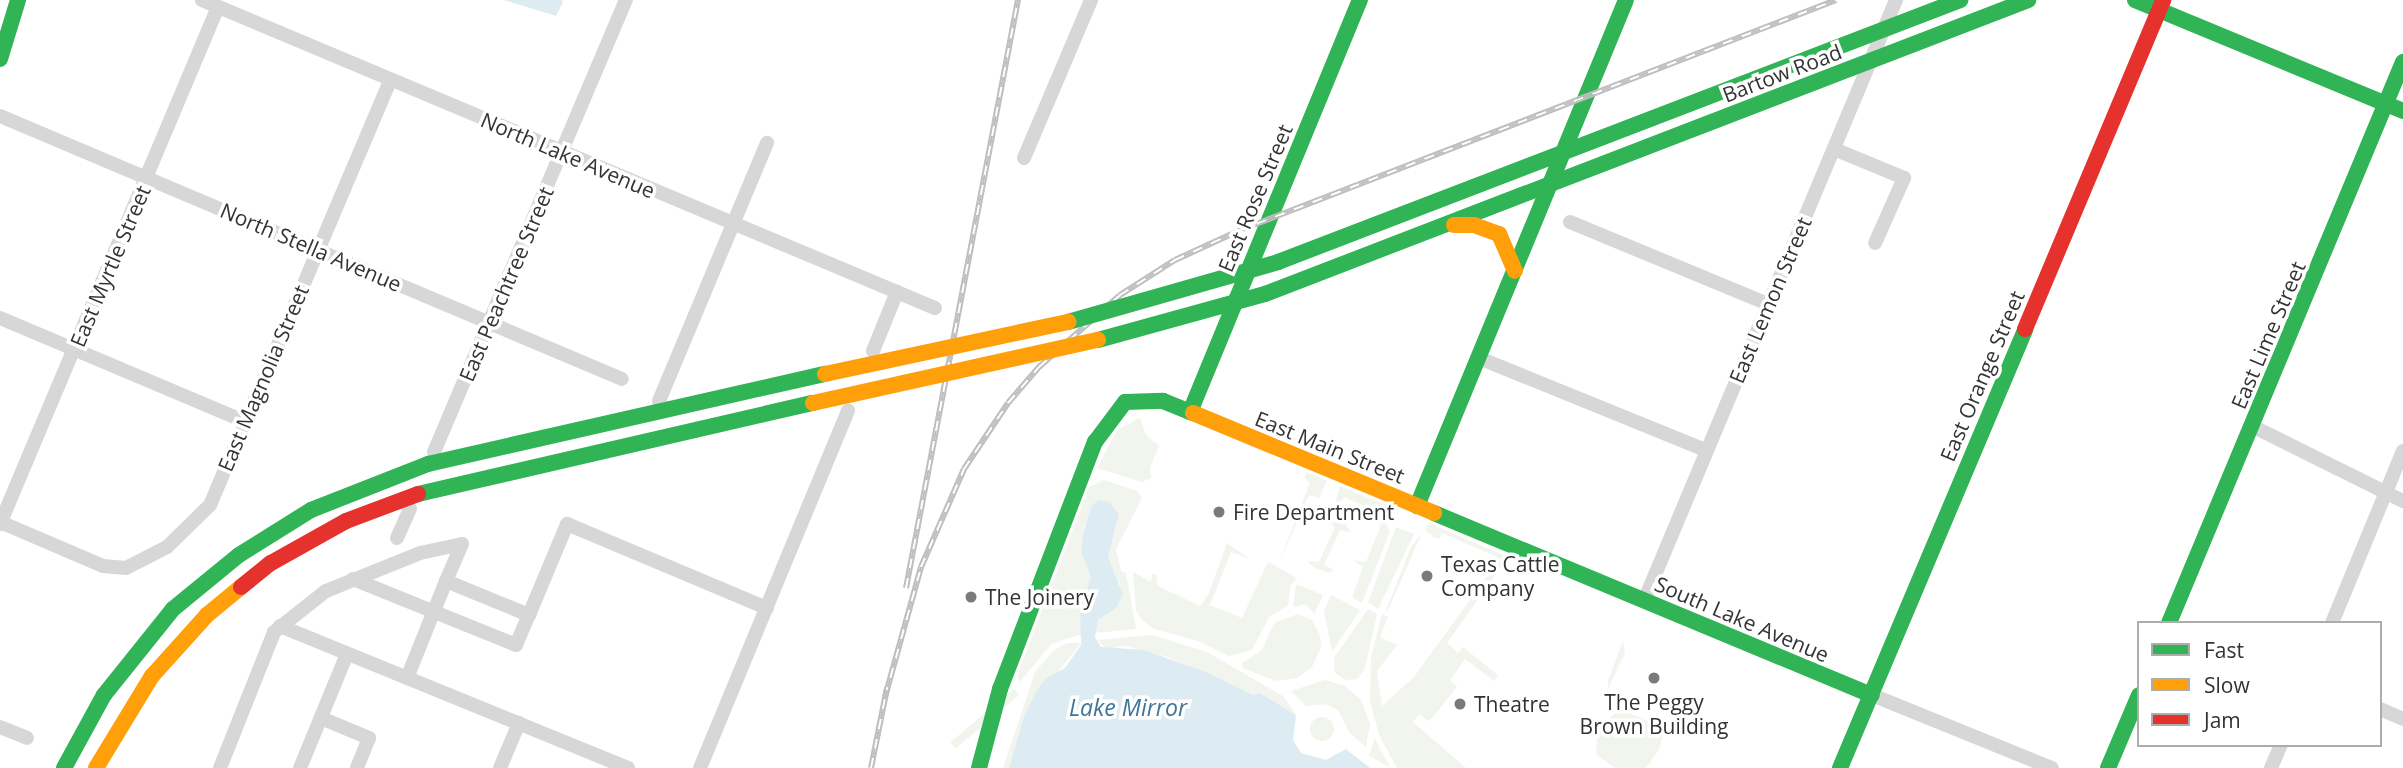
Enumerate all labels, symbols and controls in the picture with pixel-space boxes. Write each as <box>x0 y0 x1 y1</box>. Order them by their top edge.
street label: Bartow Road <box>1719 39 1845 107</box>
street label: North Lake Avenue <box>477 107 659 203</box>
street label: East Rose Street <box>1213 120 1297 276</box>
street label: East Myrtle Street <box>65 181 155 351</box>
street label: East Peachtree Street <box>454 183 558 385</box>
street label: North Stella Avenue <box>217 197 405 297</box>
street label: East Lemon Street <box>1724 213 1816 387</box>
street label: East Lime Street <box>2226 257 2310 413</box>
street label: East Magnolia Street <box>212 281 314 475</box>
street label: East Orange Street <box>1935 287 2029 465</box>
street label: East Main Street <box>1252 406 1408 488</box>
place label: Fire Department <box>1233 499 1394 525</box>
marker: Fire Department <box>1211 504 1227 520</box>
place label: Texas Cattle Company <box>1441 551 1559 601</box>
marker: Texas Cattle Company <box>1419 568 1435 584</box>
street label: South Lake Avenue <box>1651 571 1833 667</box>
place label: The Joinery <box>985 584 1094 610</box>
marker: The Joinery <box>963 589 979 605</box>
legend <box>2137 621 2382 747</box>
text: Fast <box>2204 636 2244 664</box>
marker: The Peggy Brown Building <box>1646 670 1662 686</box>
text: Slow <box>2204 671 2250 699</box>
place label: The Peggy Brown Building <box>1580 689 1728 739</box>
place label: Theatre <box>1474 691 1550 717</box>
water label: Lake Mirror <box>1069 693 1187 721</box>
marker: Theatre <box>1452 696 1468 712</box>
text: Jam <box>2204 706 2241 734</box>

